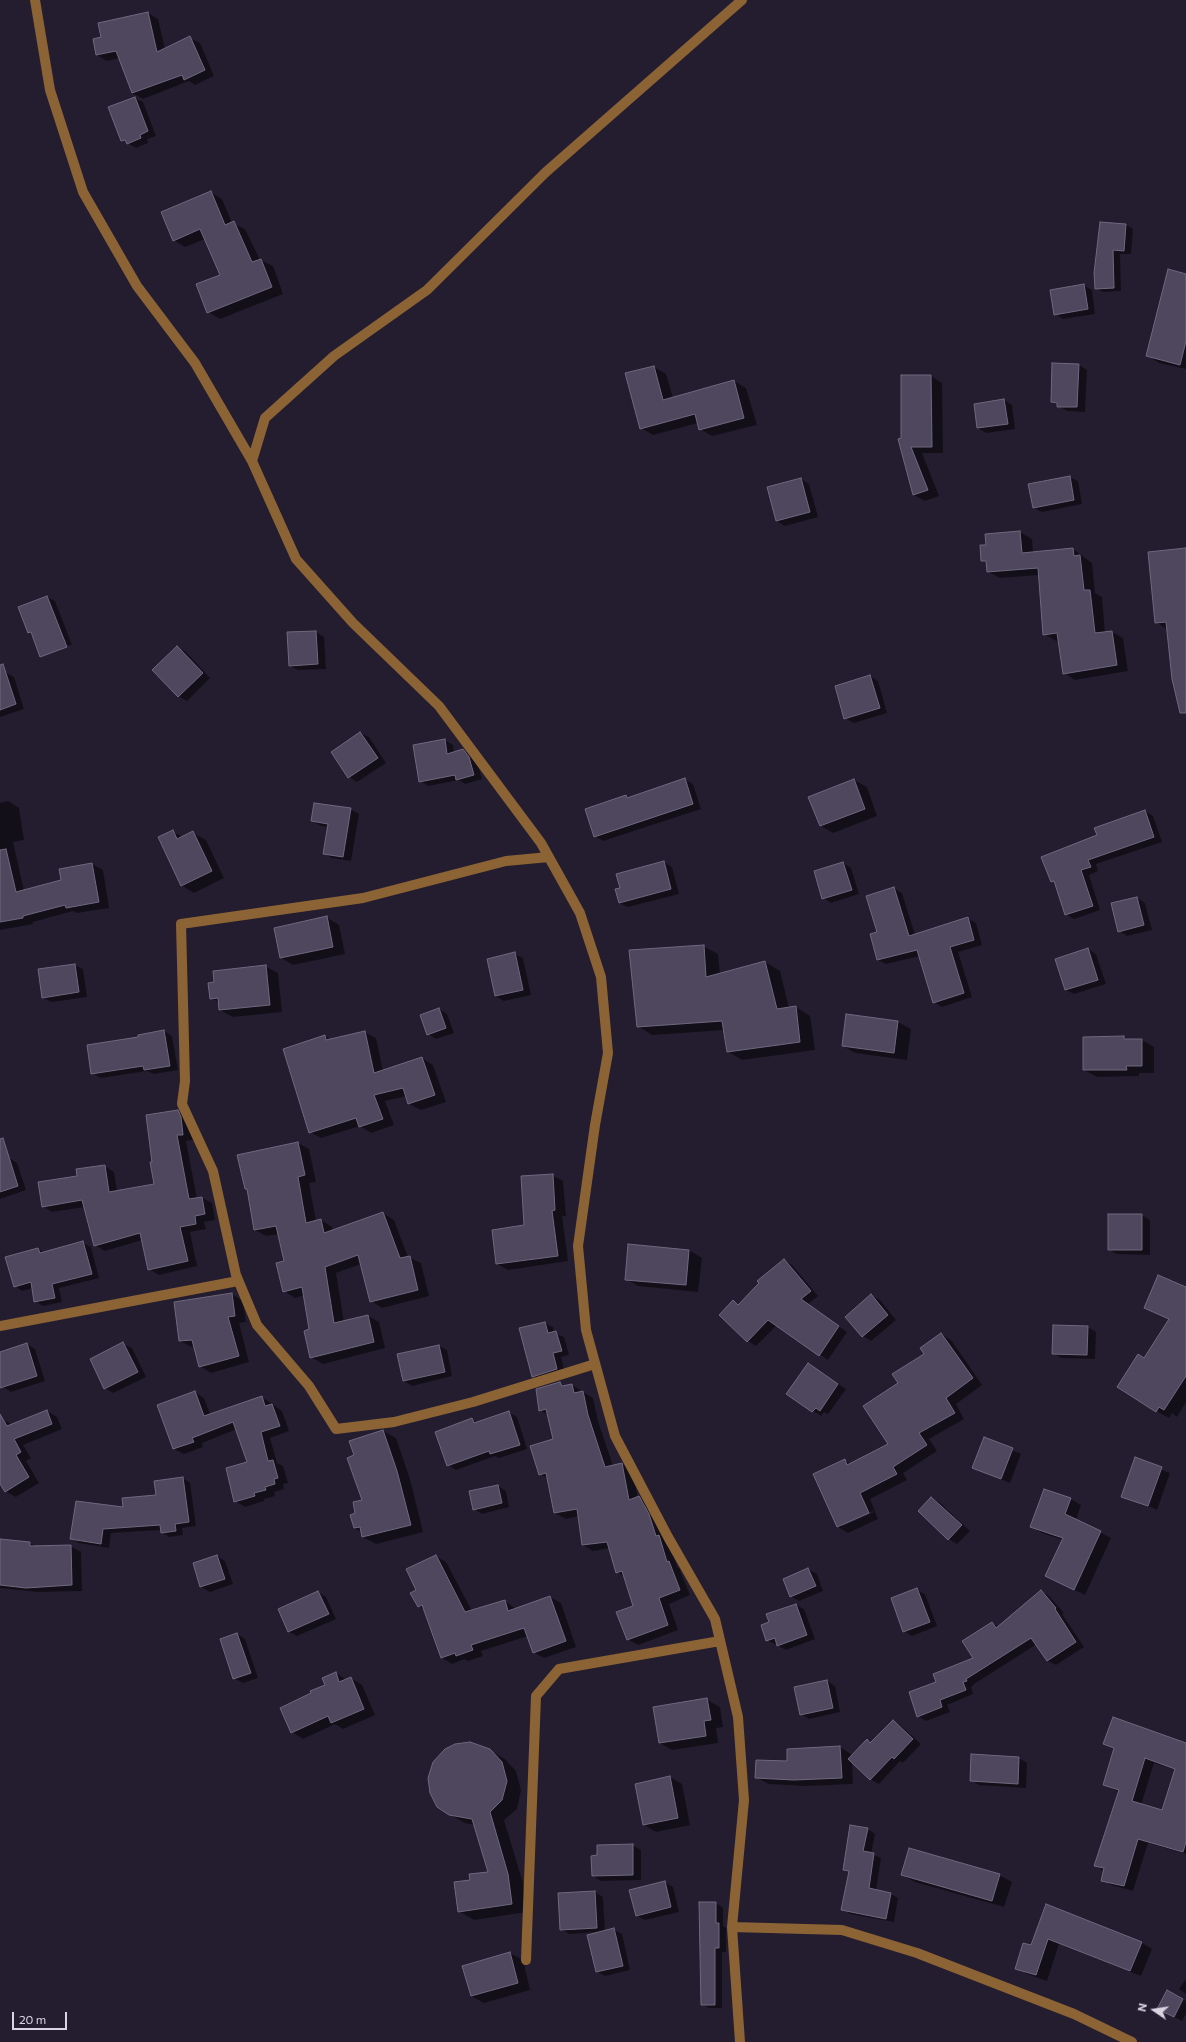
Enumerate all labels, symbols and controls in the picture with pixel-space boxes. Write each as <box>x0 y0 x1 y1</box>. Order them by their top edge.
north arrow <box>1134 1990 1174 2030</box>
text: N <box>1135 2002 1149 2013</box>
scale bar <box>14 2004 69 2030</box>
text: 20 m <box>19 2012 46 2026</box>

